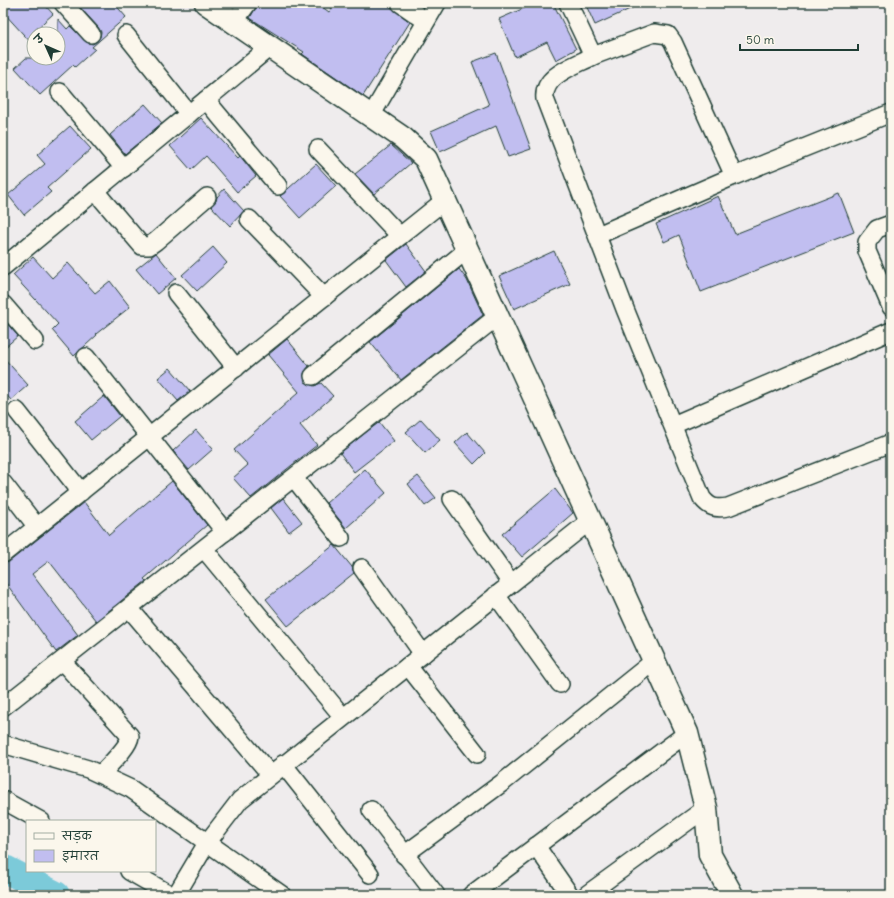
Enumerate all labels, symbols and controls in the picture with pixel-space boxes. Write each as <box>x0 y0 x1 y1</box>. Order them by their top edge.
north arrow <box>26 26 66 66</box>
scale bar <box>740 26 858 52</box>
text: उ <box>31 30 48 47</box>
text: 50 m <box>746 32 775 47</box>
legend <box>26 820 156 872</box>
text: सड़क <box>61 828 93 844</box>
text: इमारत <box>62 848 100 863</box>

